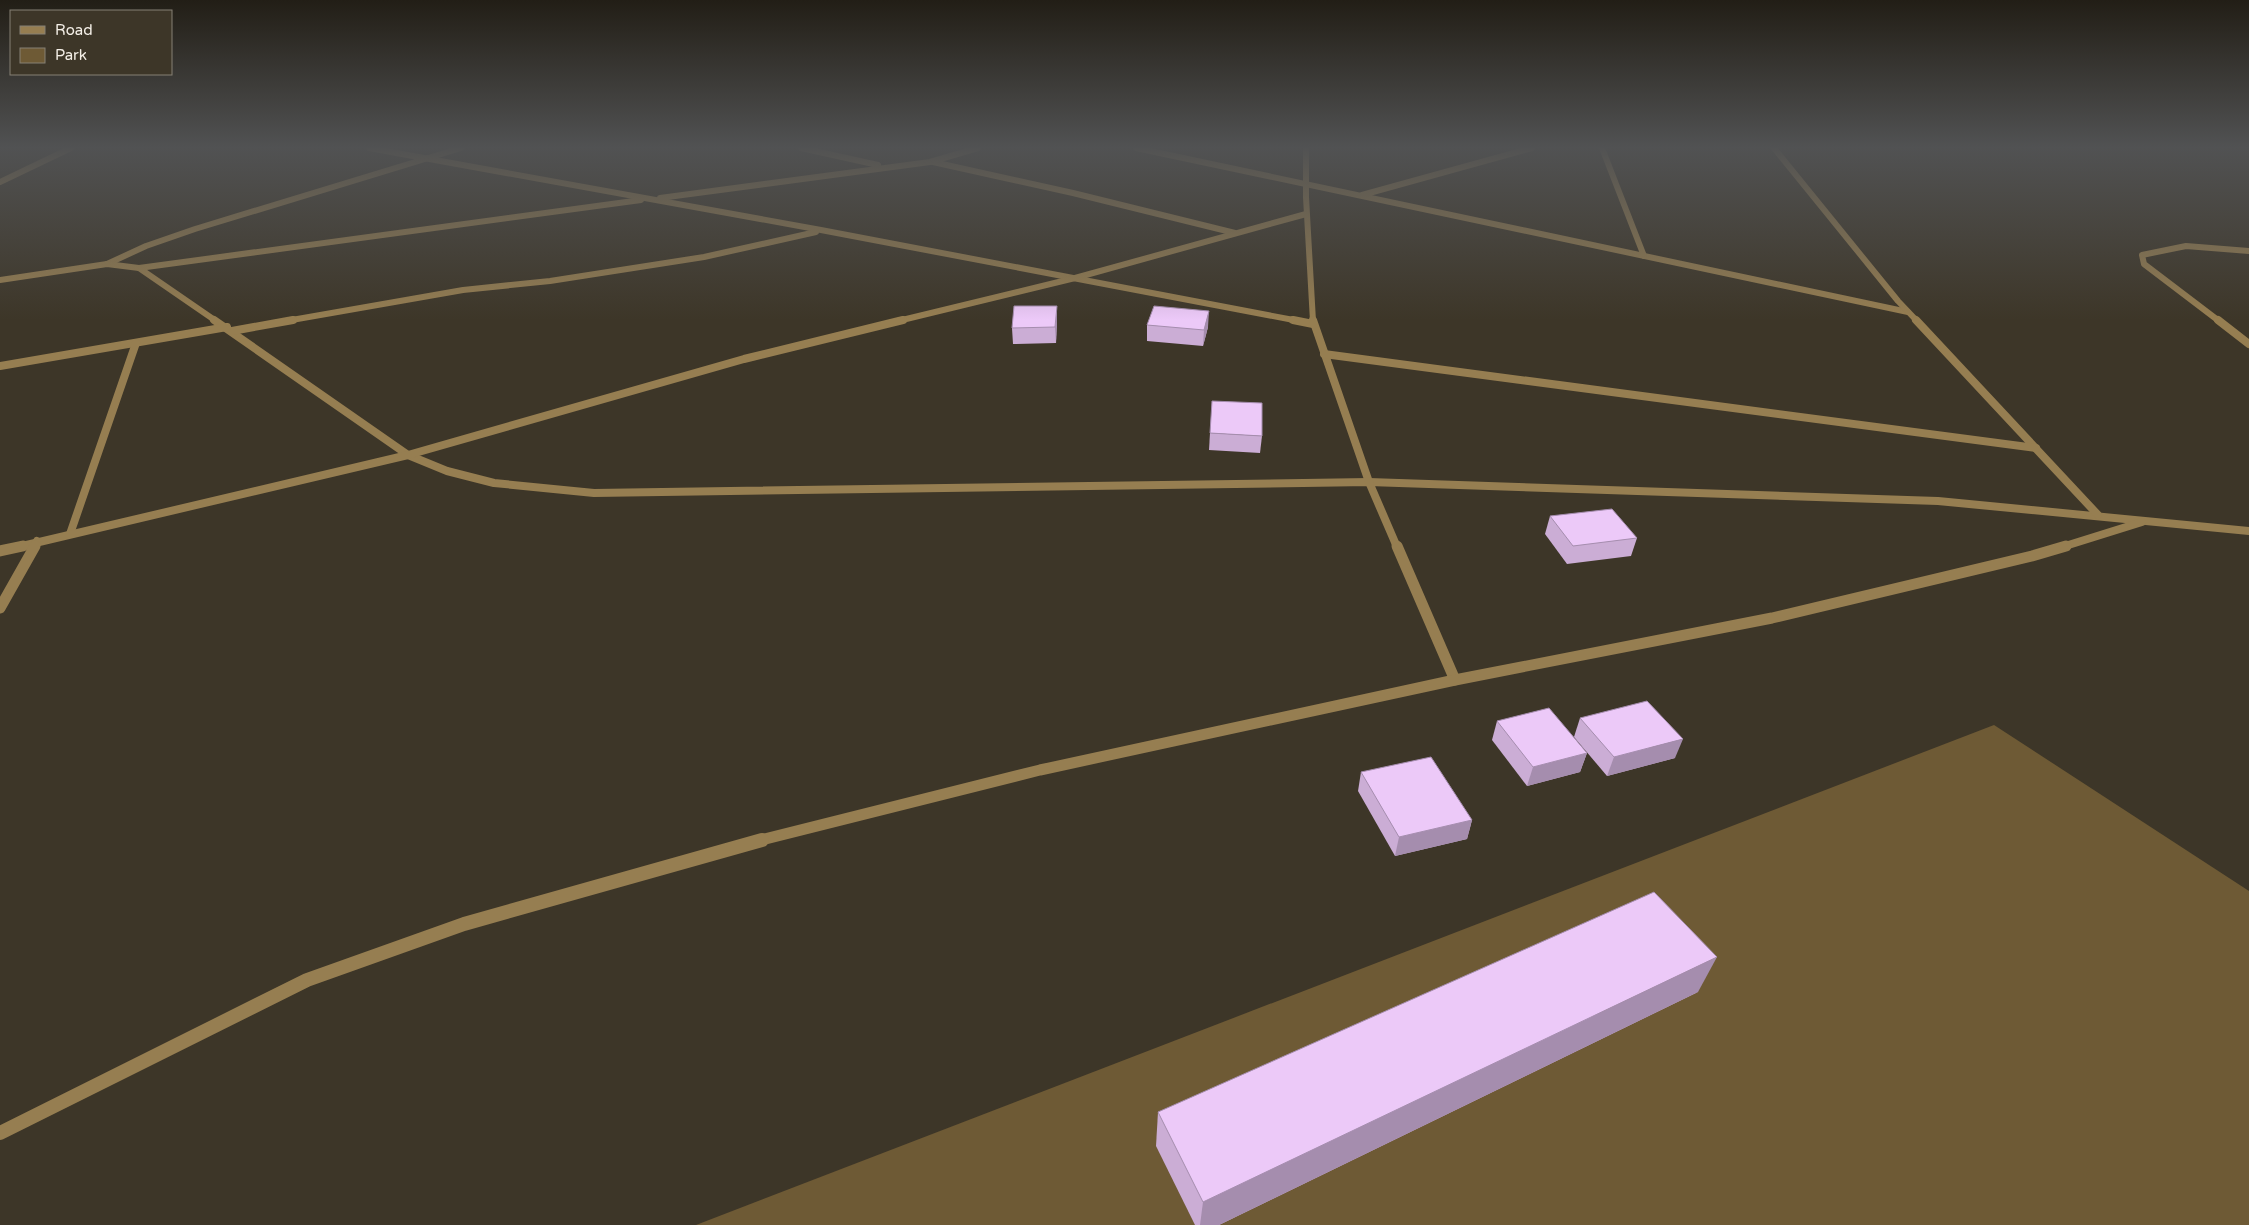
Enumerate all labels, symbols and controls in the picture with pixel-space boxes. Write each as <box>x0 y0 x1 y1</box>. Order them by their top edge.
legend <box>10 10 172 75</box>
text: Road <box>55 21 93 39</box>
text: Park <box>55 46 87 64</box>

